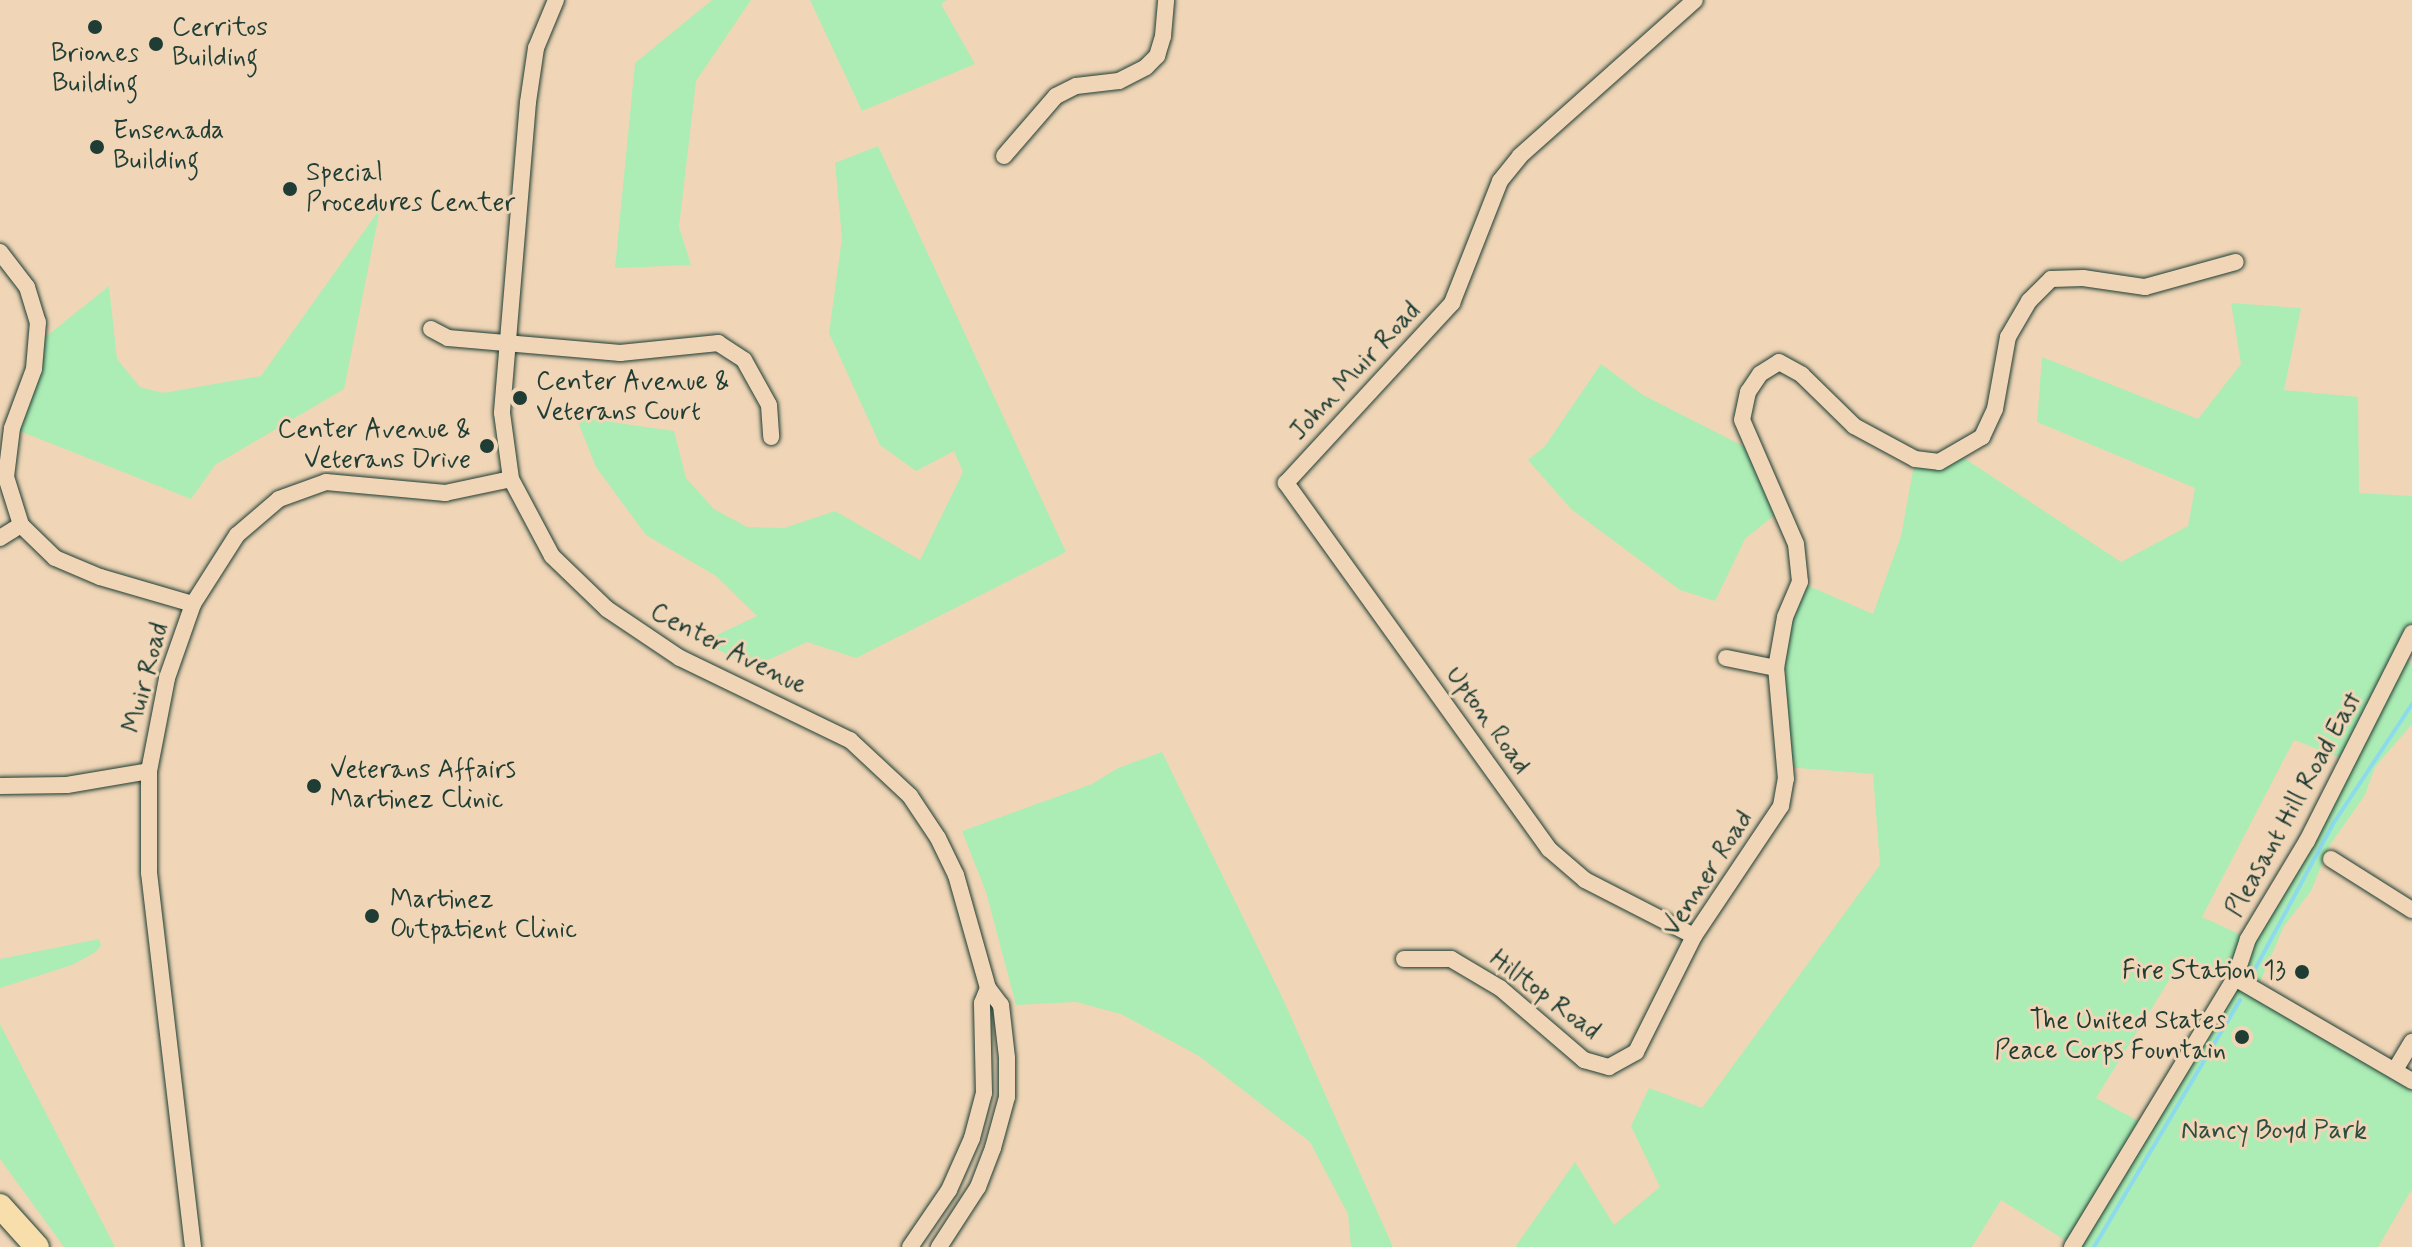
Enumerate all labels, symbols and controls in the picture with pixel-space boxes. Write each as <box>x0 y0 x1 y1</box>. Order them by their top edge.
place label: Cerritos Building <box>172 13 268 74</box>
marker: Briones Building <box>86 18 104 36</box>
marker: Cerritos Building <box>147 35 165 53</box>
place label: Briones Building <box>51 39 139 100</box>
place label: Ensenada Building <box>113 116 224 178</box>
marker: Ensenada Building <box>88 138 106 156</box>
place label: Special Procedures Center <box>306 158 510 220</box>
marker: Special Procedures Center <box>281 180 299 198</box>
street label: John Muir Road <box>1284 297 1428 447</box>
place label: Center Avenue & Veterans Court <box>536 367 727 428</box>
marker: Center Avenue & Veterans Court <box>511 389 529 407</box>
place label: Center Avenue & Veterans Drive <box>280 415 471 476</box>
marker: Center Avenue & Veterans Drive <box>478 437 496 455</box>
street label: Center Avenue <box>646 598 810 702</box>
street label: Muir Road <box>117 620 177 736</box>
street label: Upton Road <box>1437 661 1537 781</box>
street label: Pleasant Hill Road East <box>2221 688 2369 922</box>
place label: Veterans Affairs Martinez Clinic <box>330 755 520 816</box>
marker: Veterans Affairs Martinez Clinic <box>305 777 323 795</box>
street label: Venner Road <box>1657 805 1761 943</box>
place label: Martinez Outpatient Clinic <box>390 885 579 946</box>
marker: Martinez Outpatient Clinic <box>361 905 383 927</box>
street label: Hilltop Road <box>1483 945 1605 1047</box>
place label: Fire Station 13 <box>2130 956 2286 988</box>
marker: Fire Station 13 <box>2293 963 2311 981</box>
place label: The United States Peace Corps Fountain <box>1992 1006 2226 1068</box>
marker: The United States Peace Corps Fountain <box>2233 1028 2251 1046</box>
park label: Nancy Boyd Park <box>2180 1116 2368 1148</box>

